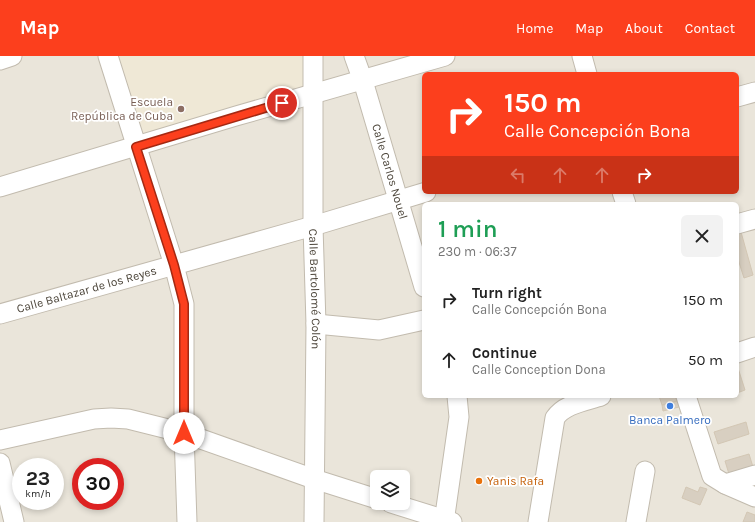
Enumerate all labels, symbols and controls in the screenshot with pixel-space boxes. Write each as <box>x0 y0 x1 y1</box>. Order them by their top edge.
text: Map <box>20 17 59 39</box>
text: Home <box>516 20 553 37</box>
text: Map <box>575 20 603 37</box>
text: About <box>625 20 663 37</box>
text: Contact <box>685 20 735 37</box>
pin <box>265 86 299 120</box>
text: 150 m <box>504 86 582 119</box>
icon: right <box>438 88 490 140</box>
icon: arrive <box>271 92 293 114</box>
place label: Escuela República de Cuba <box>71 95 173 123</box>
marker: Escuela República de Cuba <box>176 104 186 114</box>
text: Calle Concepción Bona <box>504 120 691 142</box>
street label: Calle Carlos Nouel <box>369 122 411 221</box>
icon: left <box>507 164 529 186</box>
icon: ahead <box>549 164 571 186</box>
icon: ahead <box>591 164 613 186</box>
icon: right <box>633 164 655 186</box>
text: 1 min <box>438 215 498 243</box>
button: close <box>681 215 723 257</box>
street label: Calle Bartolomé Colón <box>306 229 323 349</box>
text: 230 m · 06:37 <box>438 244 517 259</box>
street label: Calle Baltazar de los Reyes <box>15 263 158 316</box>
text: Turn right <box>472 284 542 302</box>
icon: right <box>438 289 460 311</box>
text: 150 m <box>683 291 723 309</box>
text: Calle Concepción Bona <box>472 302 607 317</box>
text: Continue <box>472 344 537 362</box>
icon: ahead <box>438 349 460 371</box>
text: 50 m <box>688 351 723 369</box>
text: Calle Conception Dona <box>472 362 606 377</box>
marker: Banca Palmero <box>665 401 675 411</box>
position arrow <box>163 412 205 454</box>
place label: Banca Palmero <box>629 413 711 427</box>
speed limit sign: 30 <box>72 458 124 510</box>
text: 23 <box>26 467 50 490</box>
map controls <box>370 470 410 510</box>
button: layers <box>370 470 410 510</box>
place label: Yanis Rafa <box>487 474 544 488</box>
marker: Yanis Rafa <box>474 476 484 486</box>
text: km/h <box>25 488 51 500</box>

